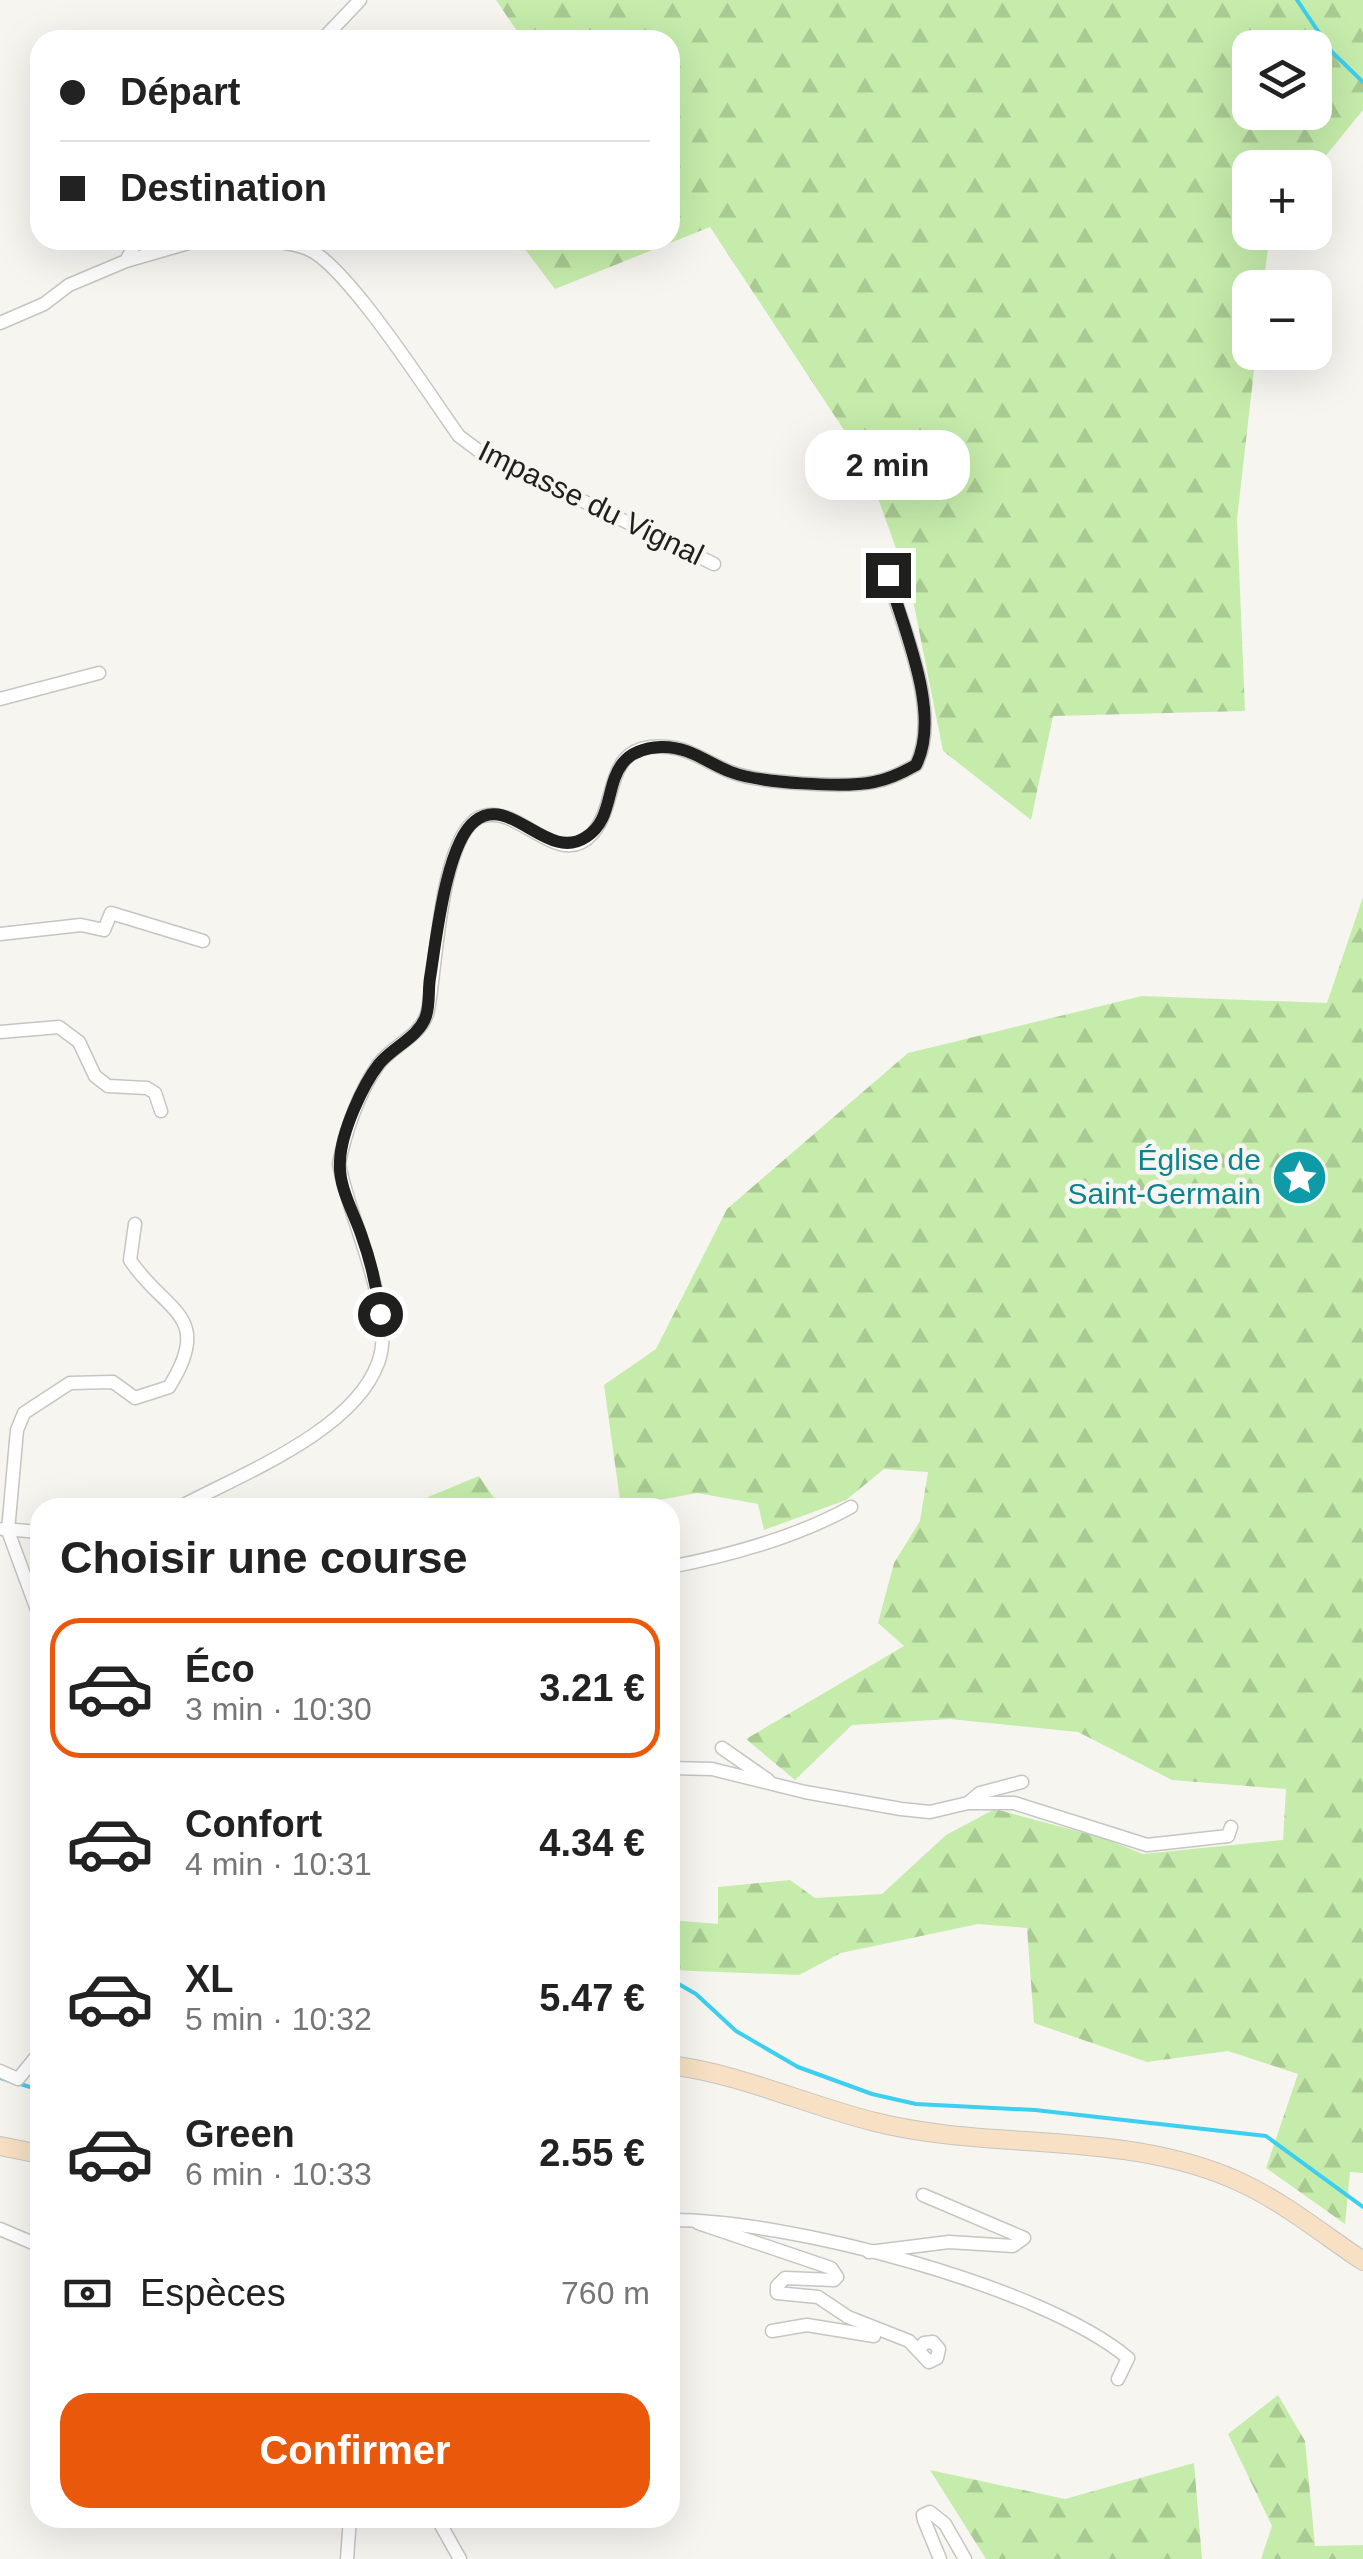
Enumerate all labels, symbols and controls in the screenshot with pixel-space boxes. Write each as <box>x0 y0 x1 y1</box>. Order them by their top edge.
map controls <box>1232 30 1332 370</box>
button: layers <box>1232 30 1332 130</box>
text: Départ <box>120 71 240 113</box>
button: + <box>1232 150 1332 250</box>
text: Destination <box>120 167 327 209</box>
button: − <box>1232 270 1332 370</box>
callout: 2 min <box>806 430 970 500</box>
street label: Impasse du Vignal <box>473 434 709 571</box>
text: 2 min <box>846 447 929 483</box>
route end <box>866 553 911 598</box>
place label: Église de Saint-Germain <box>1068 1143 1261 1210</box>
place icon: Église de Saint-Germain <box>1270 1147 1330 1207</box>
route start <box>358 1292 403 1337</box>
text: Choisir une course <box>60 1532 468 1583</box>
icon: car <box>65 1643 155 1733</box>
text: Éco <box>185 1648 255 1690</box>
text: 3.21 € <box>539 1667 645 1709</box>
text: 3 min · 10:30 <box>185 1691 372 1727</box>
icon: car <box>65 1798 155 1888</box>
text: Confort <box>185 1803 322 1845</box>
text: 4.34 € <box>539 1822 645 1864</box>
text: 4 min · 10:31 <box>185 1846 372 1882</box>
icon: car <box>65 1953 155 2043</box>
text: XL <box>185 1958 234 2000</box>
text: 5.47 € <box>539 1977 645 2019</box>
text: 5 min · 10:32 <box>185 2001 372 2037</box>
icon: car <box>65 2108 155 2198</box>
text: Green <box>185 2113 295 2155</box>
text: 2.55 € <box>539 2132 645 2174</box>
text: 6 min · 10:33 <box>185 2156 372 2192</box>
icon: cash <box>60 2266 115 2321</box>
text: Espèces <box>140 2272 286 2314</box>
text: 760 m <box>561 2275 650 2311</box>
button: Confirmer <box>60 2393 650 2508</box>

